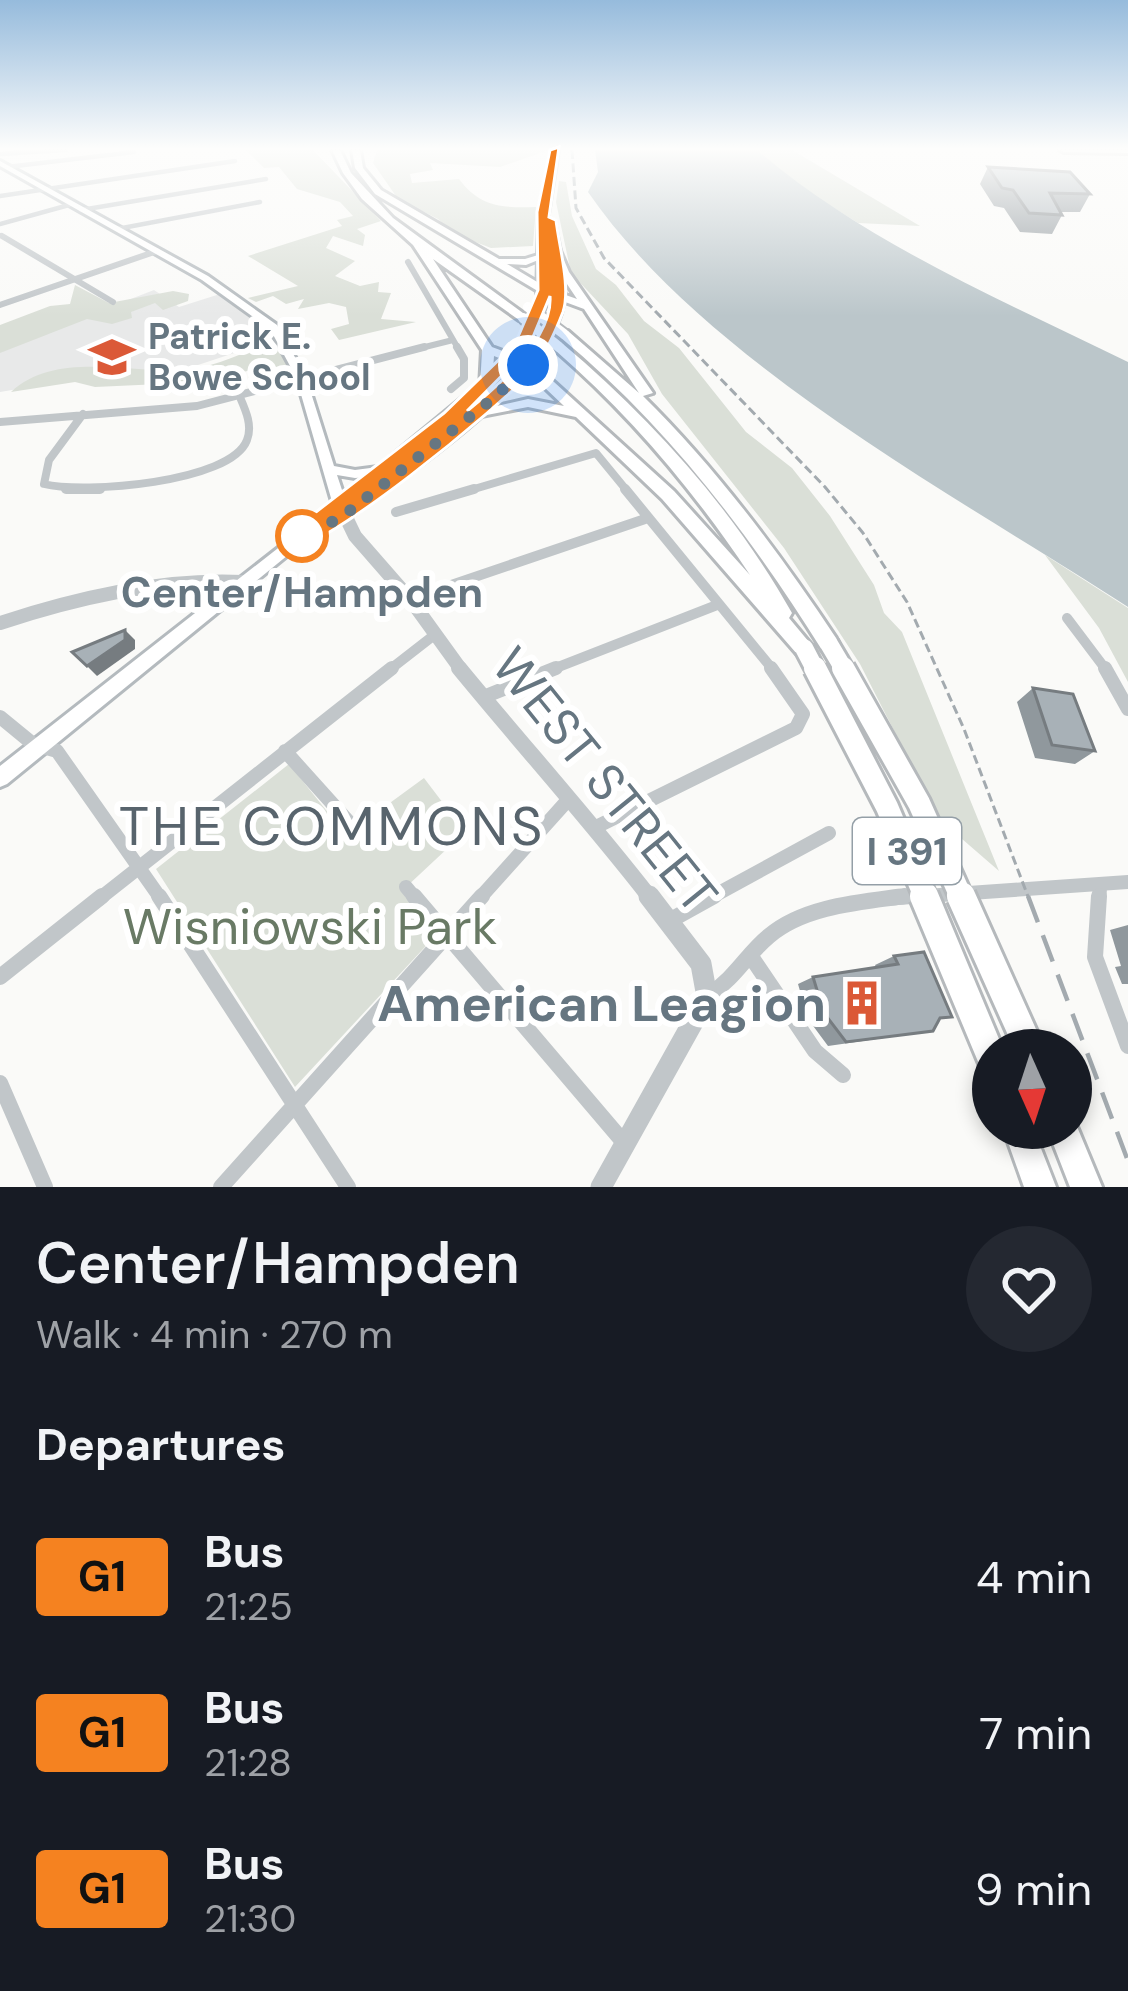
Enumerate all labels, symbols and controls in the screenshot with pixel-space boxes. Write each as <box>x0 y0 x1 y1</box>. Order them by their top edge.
place label: Patrick E. Bowe School <box>148 313 371 401</box>
school or university icon: Patrick E. Bowe School <box>87 332 137 382</box>
your location <box>498 335 558 395</box>
marker: Center/Hampden <box>277 511 327 561</box>
place label: Center/Hampden <box>121 565 483 620</box>
street label: WEST STREET <box>477 634 732 927</box>
district label: THE COMMONS <box>119 791 545 862</box>
road number: I 391 <box>853 818 961 884</box>
park label: Wisniowski Park <box>123 893 497 960</box>
place label: American Leagion <box>377 970 826 1037</box>
building icon: American Leagion <box>837 978 887 1028</box>
north arrow <box>972 1029 1092 1149</box>
map controls <box>972 1029 1092 1149</box>
text: Center/Hampden <box>36 1226 520 1301</box>
button: heart <box>966 1226 1092 1352</box>
text: Walk · 4 min · 270 m <box>36 1309 393 1360</box>
text: Departures <box>36 1415 285 1474</box>
text: Bus <box>204 1522 284 1581</box>
text: 4 min <box>976 1548 1092 1607</box>
text: G1 <box>78 1549 126 1604</box>
text: 21:25 <box>204 1581 293 1632</box>
text: Bus <box>204 1678 284 1737</box>
text: 7 min <box>979 1704 1092 1763</box>
text: G1 <box>78 1705 126 1760</box>
text: 21:28 <box>204 1737 292 1788</box>
text: Bus <box>204 1834 284 1893</box>
text: 9 min <box>975 1860 1092 1919</box>
text: G1 <box>78 1861 126 1916</box>
text: 21:30 <box>204 1893 296 1944</box>

